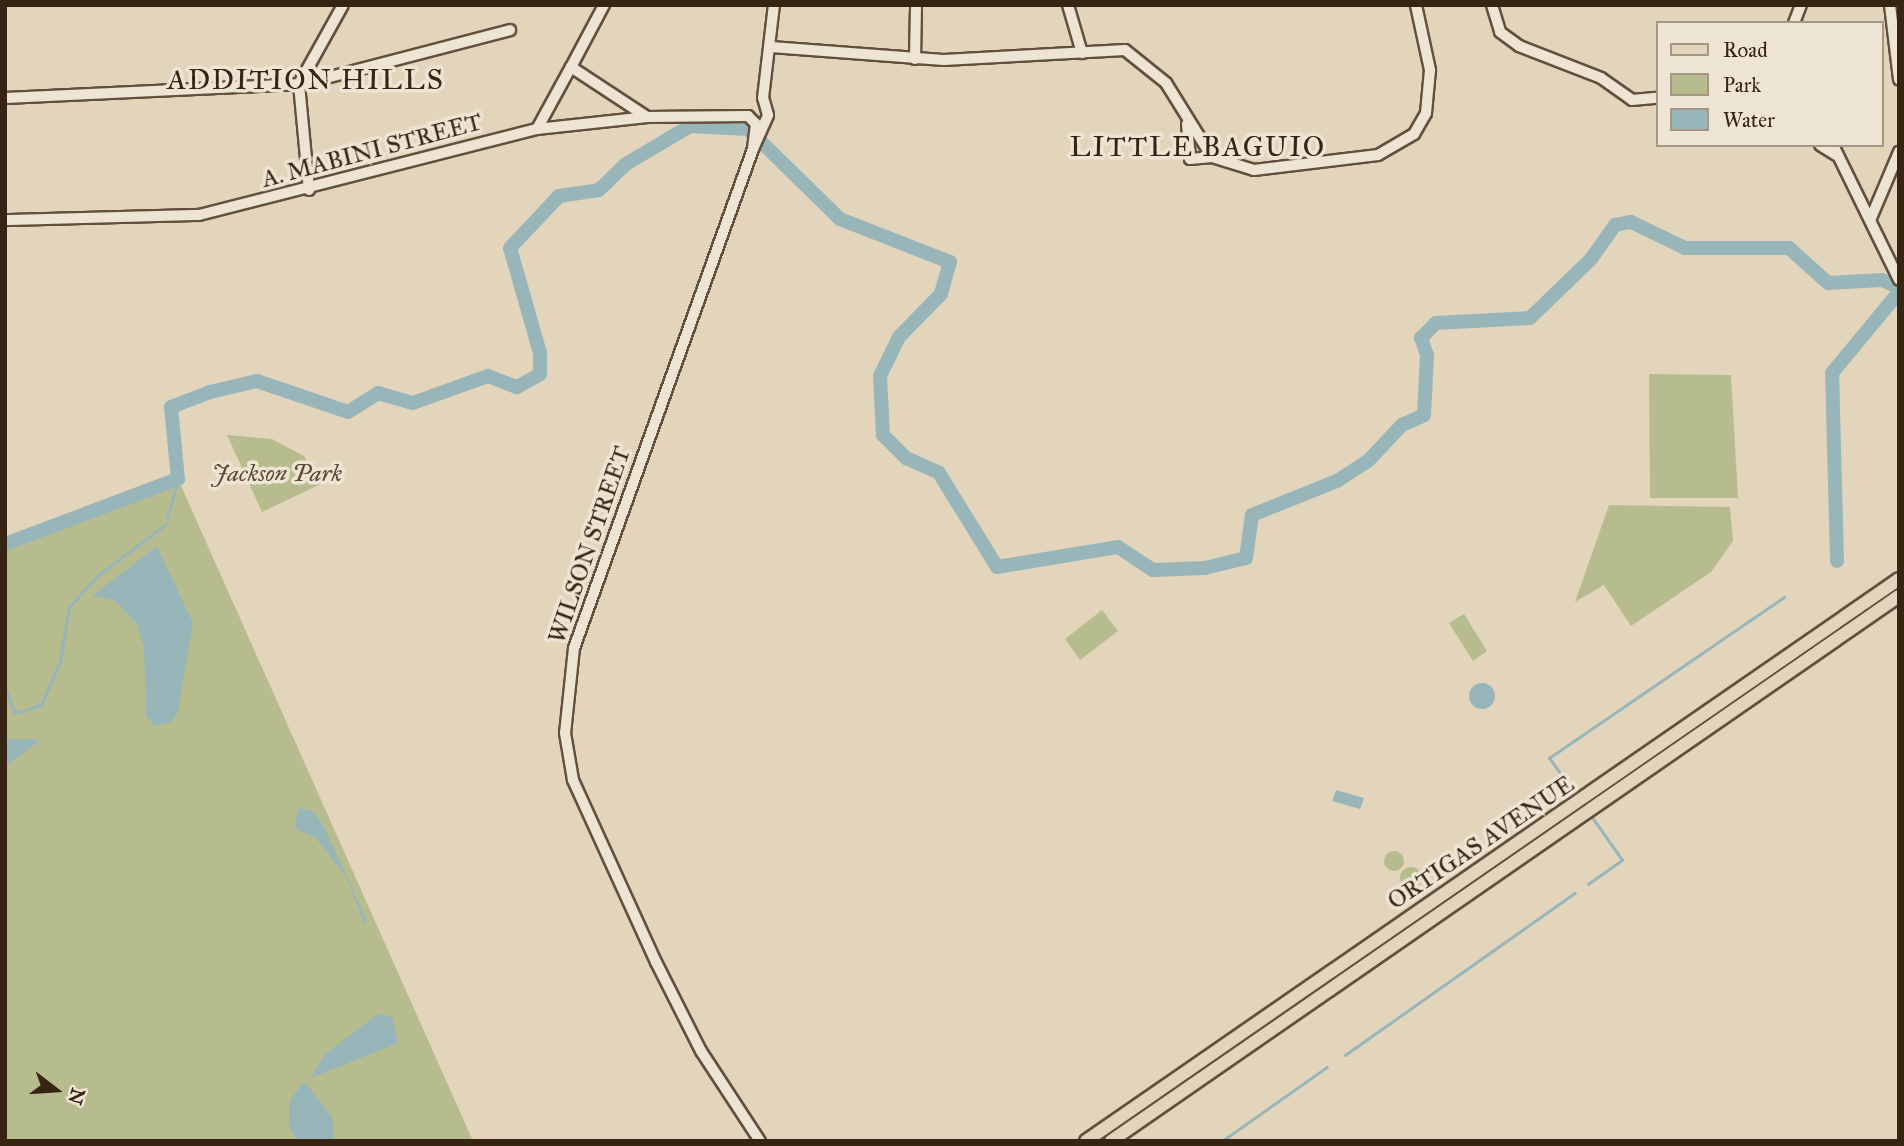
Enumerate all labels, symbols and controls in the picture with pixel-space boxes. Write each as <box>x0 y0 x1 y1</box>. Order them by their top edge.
legend <box>1656 21 1883 147</box>
text: Road <box>1723 37 1768 63</box>
district label: ADDITION HILLS <box>169 63 443 97</box>
text: Park <box>1723 72 1761 98</box>
text: Water <box>1723 107 1775 133</box>
street label: A. MABINI STREET <box>259 108 485 194</box>
district label: LITTLE BAGUIO <box>1071 130 1325 164</box>
street label: WILSON STREET <box>543 443 637 647</box>
park label: Jackson Park <box>212 460 342 488</box>
street label: ORTIGAS AVENUE <box>1382 770 1580 916</box>
north arrow <box>21 1055 91 1125</box>
text: N <box>63 1085 90 1107</box>

